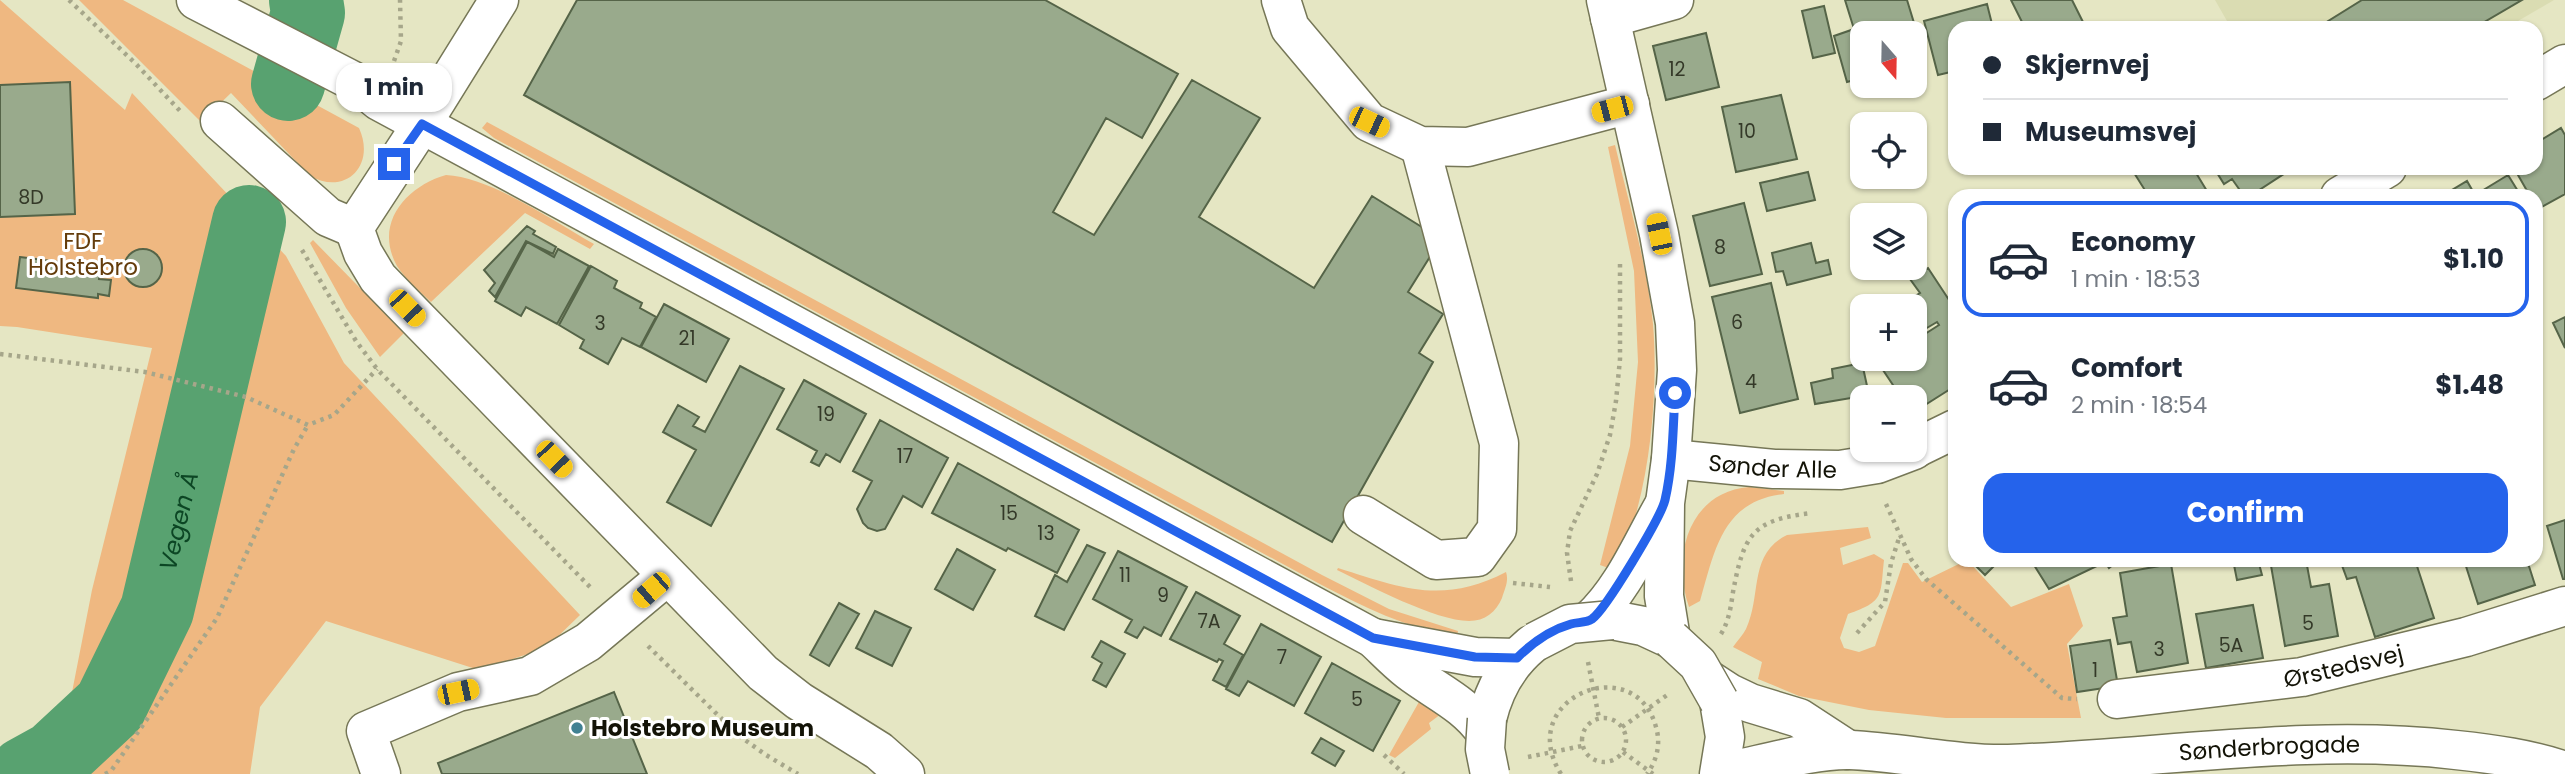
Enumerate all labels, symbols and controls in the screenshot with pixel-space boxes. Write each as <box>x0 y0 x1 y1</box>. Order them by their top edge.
north arrow <box>1850 21 1927 98</box>
map controls <box>1850 21 1927 462</box>
text: Skjernvej <box>2025 47 2149 83</box>
house number: 12 <box>1668 56 1686 83</box>
callout: 1 min <box>336 62 452 111</box>
text: 1 min <box>364 71 424 103</box>
car <box>1589 93 1636 125</box>
car <box>1346 104 1393 140</box>
button: locate <box>1850 112 1927 189</box>
text: Museumsvej <box>2025 114 2196 150</box>
house number: 10 <box>1738 118 1756 145</box>
route end <box>378 148 410 180</box>
house number: 8D <box>18 184 44 211</box>
button: layers <box>1850 203 1927 280</box>
car <box>1645 211 1674 257</box>
text: Economy <box>2071 224 2195 260</box>
park label: FDF Holstebro <box>28 225 138 283</box>
icon: car <box>1987 228 2050 291</box>
house number: 8 <box>1714 234 1726 261</box>
text: $1.10 <box>2443 241 2504 277</box>
text: 1 min · 18:53 <box>2071 263 2201 295</box>
car <box>385 286 430 330</box>
button: + <box>1850 294 1927 371</box>
house number: 6 <box>1731 309 1743 336</box>
house number: 3 <box>594 310 606 337</box>
house number: 21 <box>678 325 696 352</box>
text: Comfort <box>2071 350 2183 386</box>
icon: car <box>1987 354 2050 417</box>
text: $1.48 <box>2435 367 2504 403</box>
house number: 4 <box>1745 368 1757 395</box>
route start <box>1659 377 1691 409</box>
button: − <box>1850 385 1927 462</box>
text: 2 min · 18:54 <box>2071 389 2207 421</box>
house number: 19 <box>817 401 835 428</box>
car <box>532 437 577 481</box>
house number: 17 <box>897 443 913 470</box>
street label: Sønder Alle <box>1707 447 1837 486</box>
water label: Vegen Å <box>150 468 206 574</box>
button: Confirm <box>1983 473 2508 553</box>
house number: 15 <box>1000 500 1018 527</box>
house number: 13 <box>1037 520 1055 547</box>
house number: 11 <box>1119 562 1131 589</box>
car <box>629 568 674 612</box>
house number: 9 <box>1157 582 1169 609</box>
house number: 7A <box>1197 608 1221 635</box>
house number: 5 <box>2302 610 2314 637</box>
house number: 5A <box>2219 632 2244 659</box>
house number: 3 <box>2153 636 2165 663</box>
street label: Ørstedsvej <box>2282 637 2406 695</box>
house number: 7 <box>1277 644 1287 671</box>
house number: 1 <box>2092 657 2098 684</box>
car <box>436 677 481 707</box>
house number: 5 <box>1351 686 1363 713</box>
place label: Holstebro Museum <box>591 712 814 744</box>
marker: Holstebro Museum <box>569 720 585 736</box>
street label: Sønderbrogade <box>2178 728 2360 769</box>

